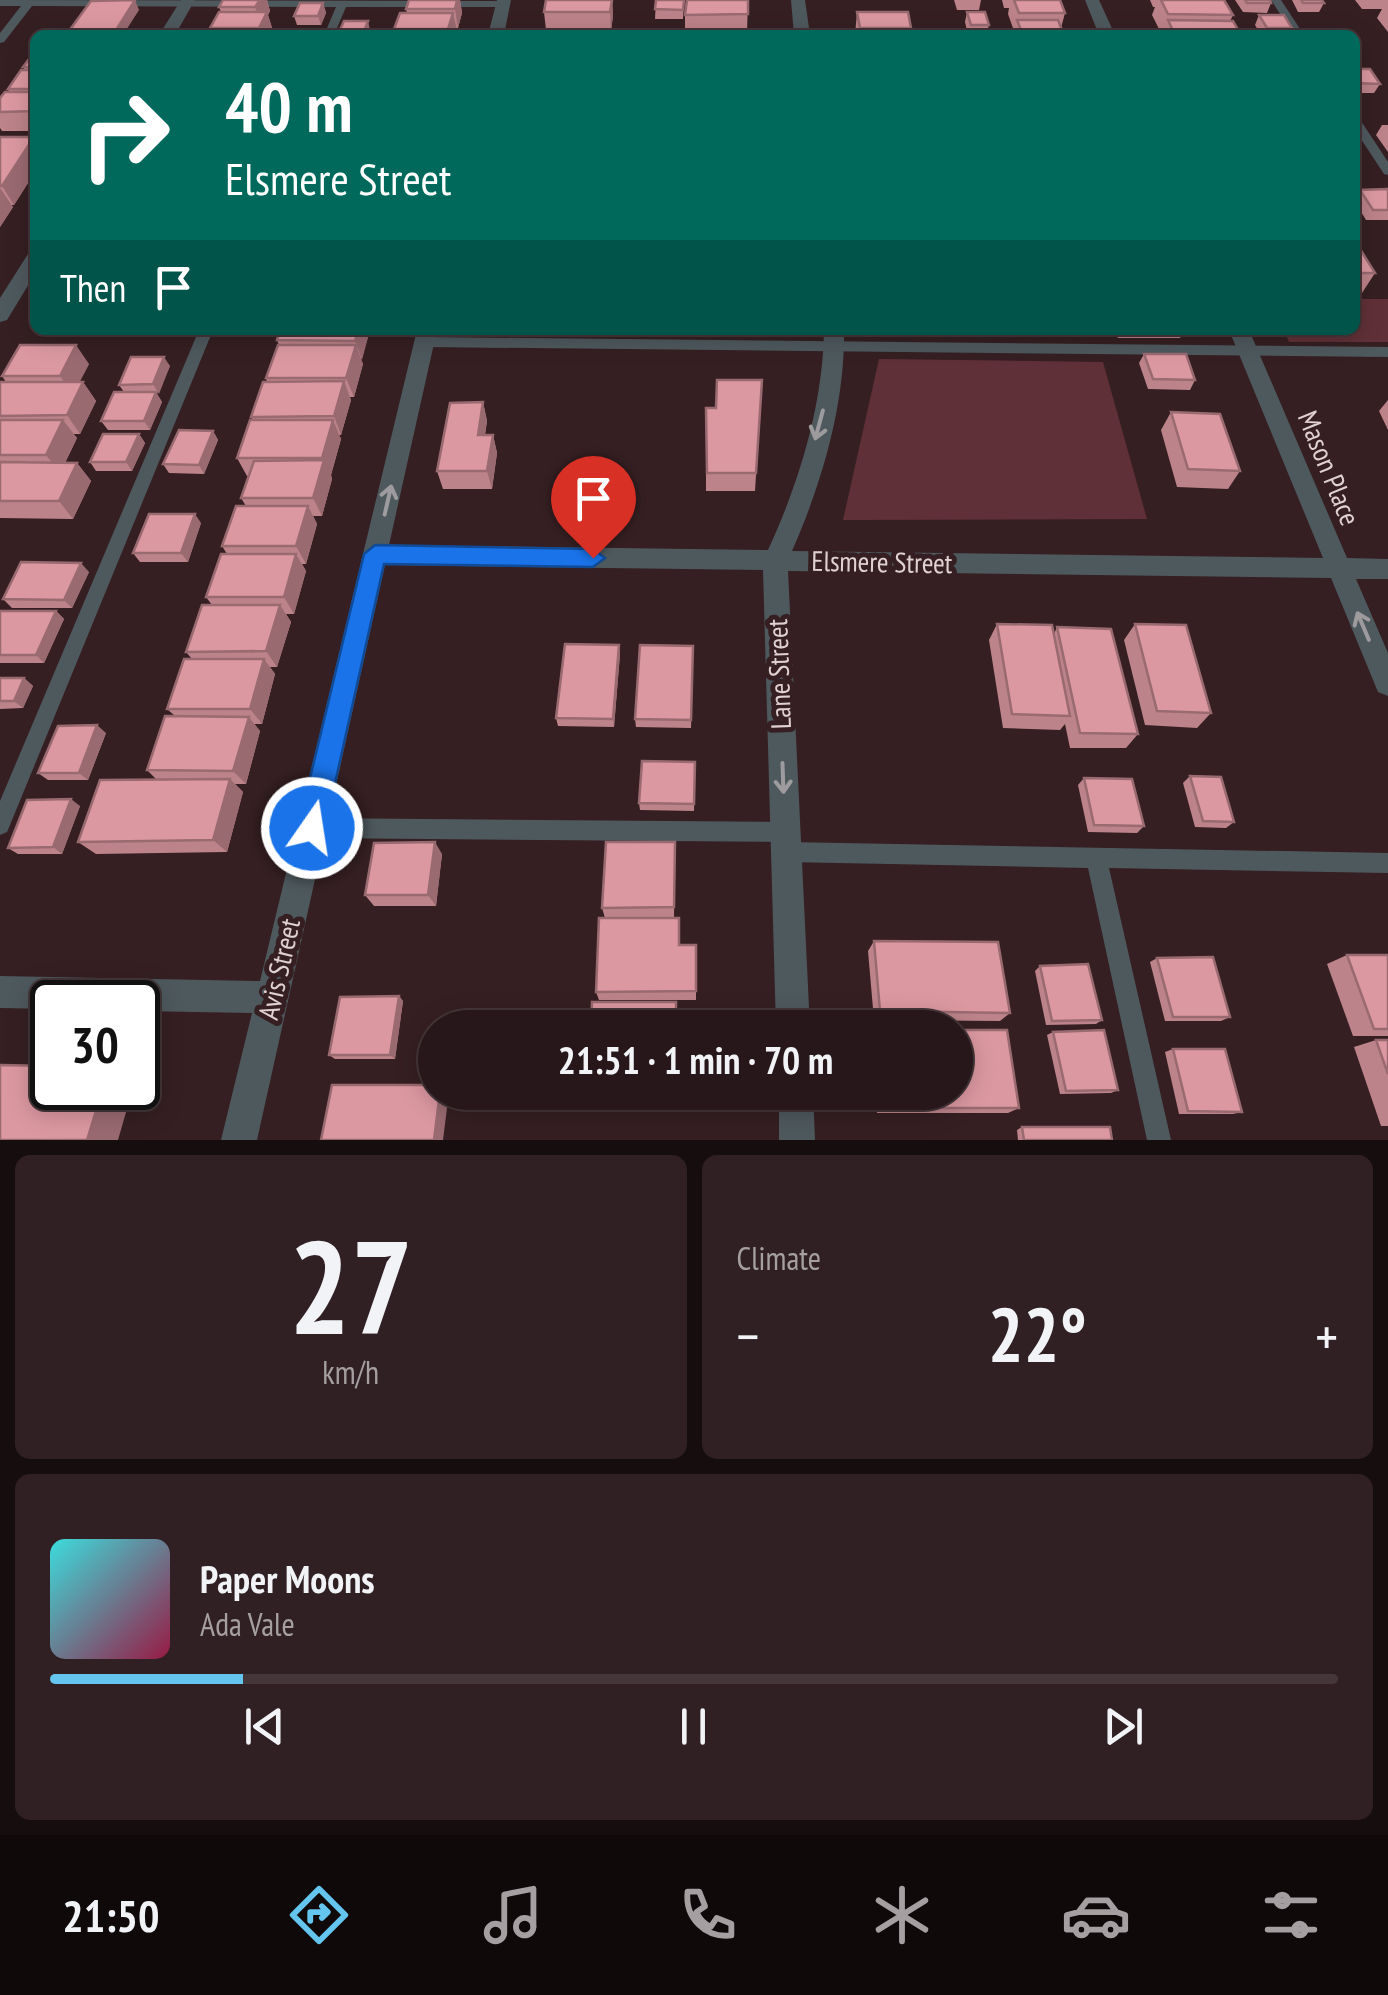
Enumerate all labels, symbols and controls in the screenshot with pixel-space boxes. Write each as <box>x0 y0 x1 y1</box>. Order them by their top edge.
text: 40 m <box>225 61 353 151</box>
icon: right <box>60 70 190 200</box>
text: Elsmere Street <box>225 149 452 207</box>
icon: arrive <box>146 260 201 315</box>
text: Then <box>60 263 126 312</box>
street label: Mason Place <box>1290 405 1369 530</box>
one-way arrow <box>808 409 827 441</box>
pin <box>551 456 636 559</box>
icon: arrive <box>566 471 621 526</box>
one-way arrow <box>380 485 398 517</box>
street label: Elsmere Street <box>811 542 953 581</box>
one-way arrow <box>1353 611 1371 642</box>
street label: Lane Street <box>758 618 799 730</box>
one-way arrow <box>774 761 793 793</box>
position arrow <box>260 776 364 880</box>
street label: Avis Street <box>249 914 308 1023</box>
speed limit sign: 30 <box>30 980 160 1110</box>
text: 21:51 · 1 min · 70 m <box>558 1035 833 1084</box>
text: 27 <box>289 1202 413 1370</box>
text: Climate <box>737 1237 821 1279</box>
text: 22° <box>988 1286 1087 1383</box>
text: − <box>737 1300 759 1371</box>
text: + <box>1315 1300 1338 1371</box>
text: km/h <box>322 1351 379 1393</box>
text: Paper Moons <box>200 1554 375 1603</box>
text: Ada Vale <box>200 1603 295 1645</box>
icon: previous <box>237 1699 292 1754</box>
icon: pause <box>666 1699 721 1754</box>
icon: next <box>1096 1699 1151 1754</box>
icon: directions <box>284 1880 354 1950</box>
icon: music <box>478 1880 548 1950</box>
icon: phone <box>673 1880 743 1950</box>
icon: climate <box>867 1880 937 1950</box>
icon: car <box>1061 1880 1131 1950</box>
icon: filters <box>1256 1880 1326 1950</box>
text: 21:50 <box>62 1886 160 1944</box>

